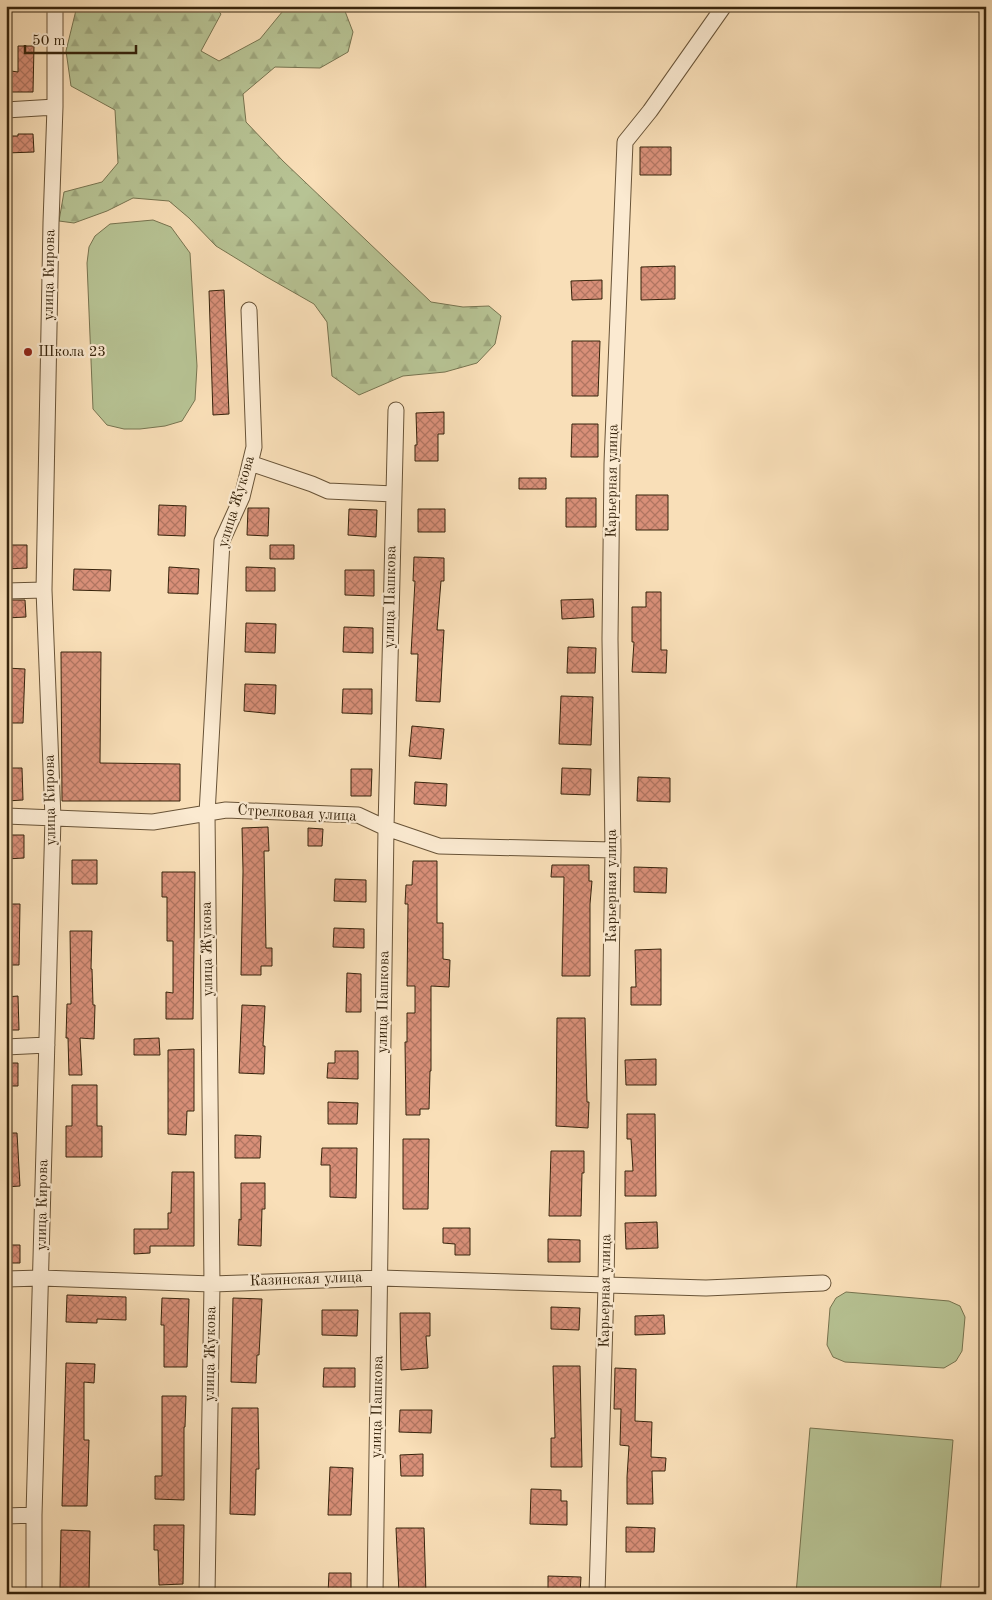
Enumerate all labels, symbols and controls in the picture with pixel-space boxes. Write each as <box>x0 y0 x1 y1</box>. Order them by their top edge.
scale bar <box>25 22 136 54</box>
text: 50 m <box>32 34 66 49</box>
street label: улица Кирова <box>42 229 58 321</box>
place label: Школа 23 <box>38 345 106 360</box>
marker: Школа 23 <box>22 346 34 358</box>
street label: Карьерная улица <box>605 423 622 538</box>
street label: улица Жукова <box>216 454 258 550</box>
street label: улица Пашкова <box>383 545 399 649</box>
street label: улица Кирова <box>43 754 59 846</box>
street label: Стрелковая улица <box>237 803 358 825</box>
street label: Карьерная улица <box>605 829 620 943</box>
street label: улица Жукова <box>200 901 216 997</box>
street label: улица Пашкова <box>376 950 392 1054</box>
street label: улица Кирова <box>35 1159 51 1251</box>
street label: Карьерная улица <box>598 1233 615 1348</box>
street label: Казинская улица <box>249 1271 363 1289</box>
street label: улица Жукова <box>203 1306 219 1402</box>
street label: улица Пашкова <box>370 1355 386 1459</box>

